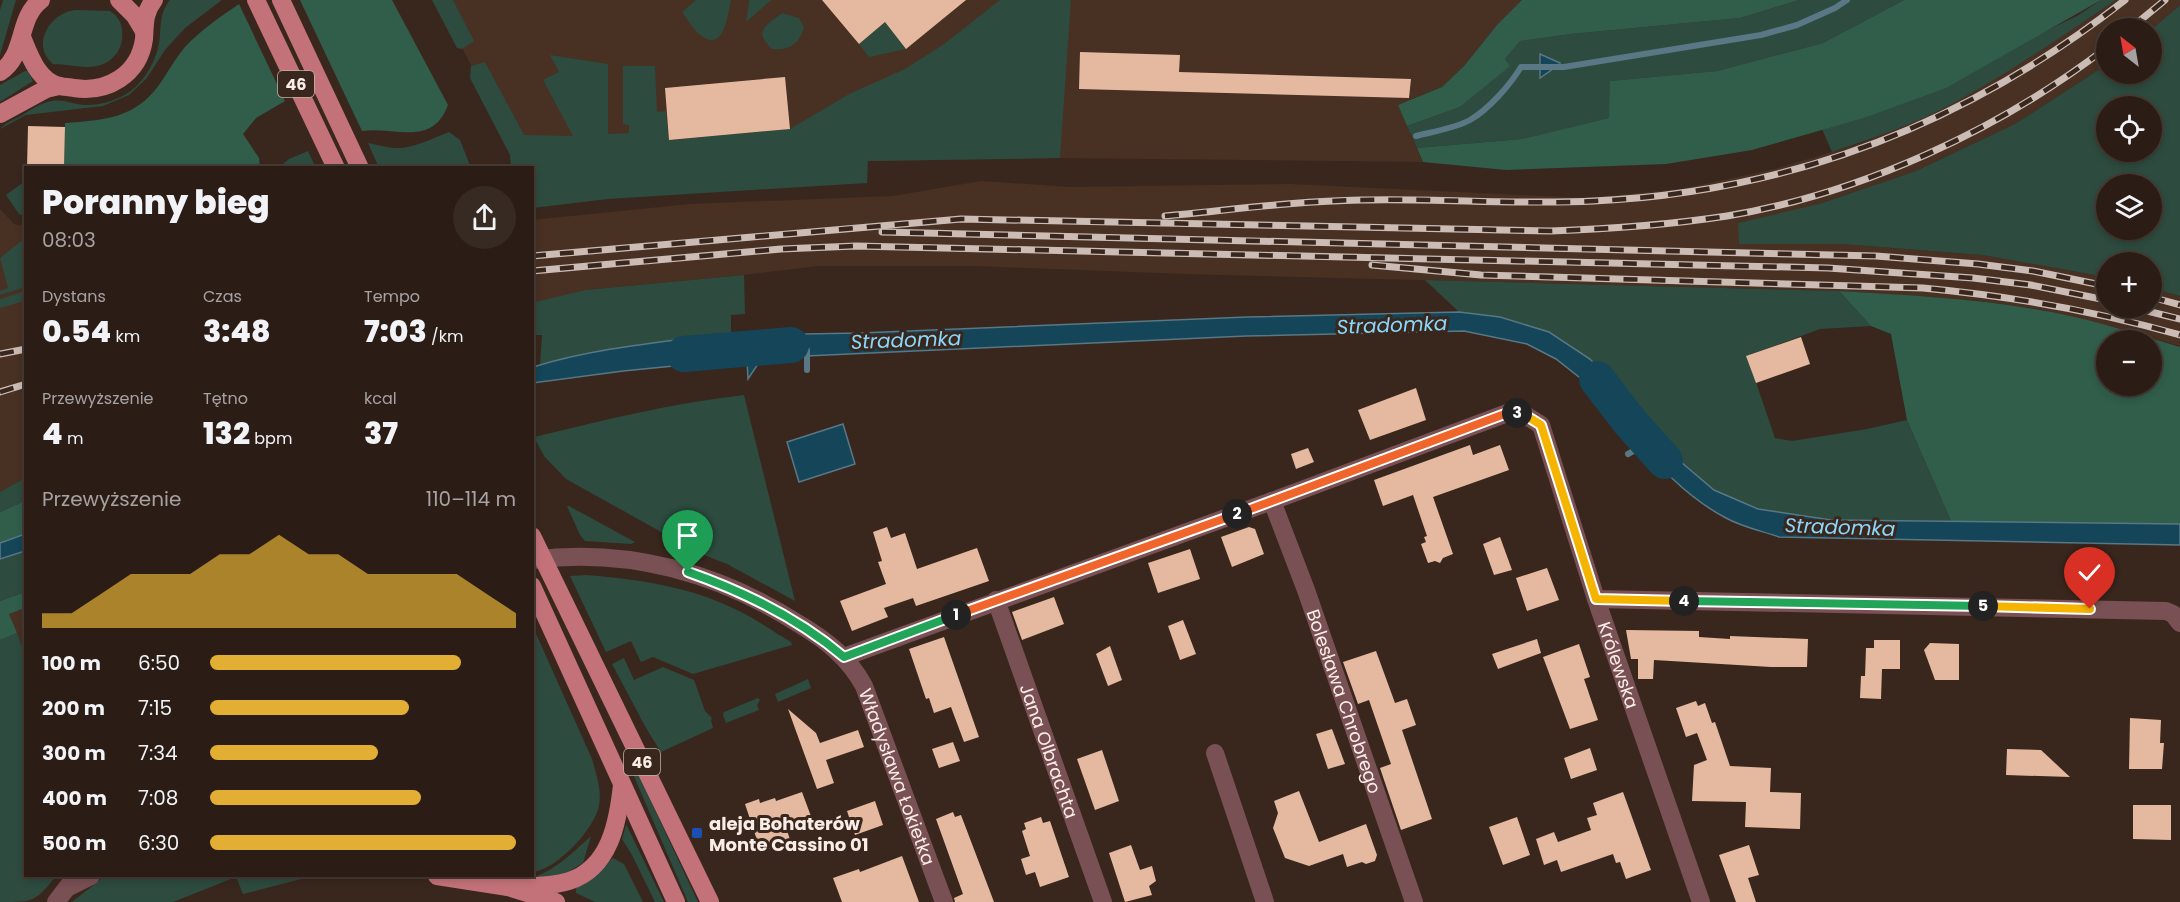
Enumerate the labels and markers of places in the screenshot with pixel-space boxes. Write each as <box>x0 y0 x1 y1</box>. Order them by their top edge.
pin: 3 <box>1502 398 1532 428</box>
pin: 2 <box>1222 499 1252 529</box>
pin <box>662 510 713 572</box>
pin <box>2064 547 2115 609</box>
pin: 4 <box>1669 586 1699 616</box>
pin: 5 <box>1968 591 1998 621</box>
pin: 1 <box>941 600 971 630</box>
place label: aleja Bohaterów Monte Cassino 01 <box>709 811 869 857</box>
marker: aleja Bohaterów Monte Cassino 01 <box>690 826 704 840</box>

